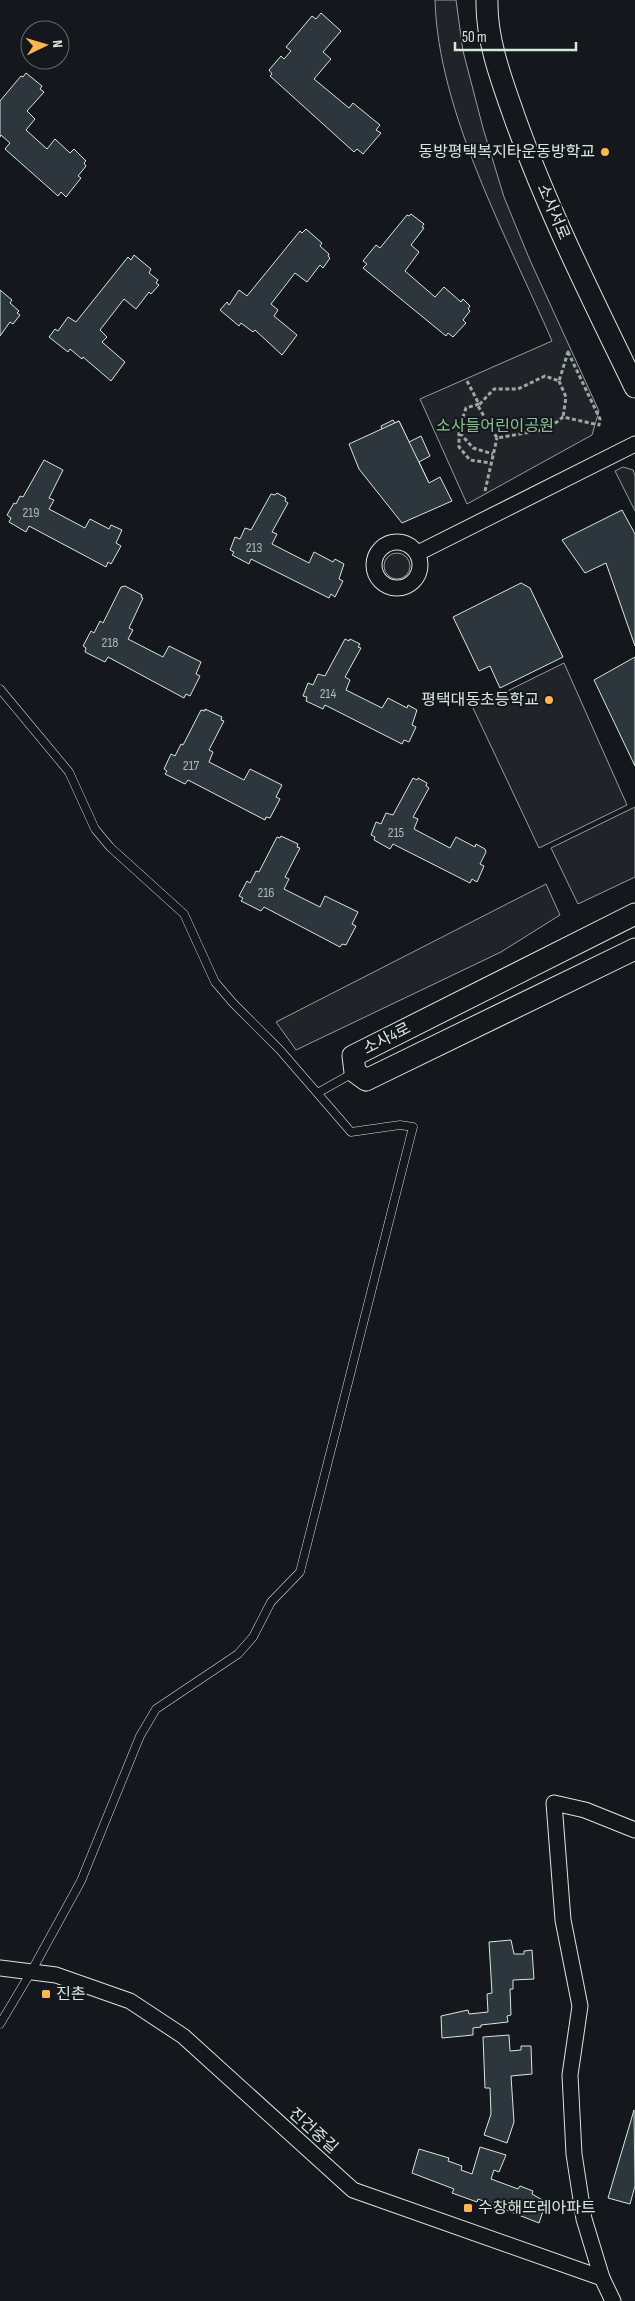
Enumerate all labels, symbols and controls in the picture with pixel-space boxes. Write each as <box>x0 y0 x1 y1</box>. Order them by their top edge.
north arrow <box>20 20 70 70</box>
scale bar <box>455 20 576 52</box>
text: 50 m <box>462 28 487 47</box>
text: N <box>49 39 66 48</box>
place label: 동방평택복지타운동방학교 <box>418 143 595 162</box>
marker: 동방평택복지타운동방학교 <box>599 146 611 158</box>
street label: 소사서로 <box>533 181 573 243</box>
park label: 소사들어린이공원 <box>436 417 554 436</box>
house number: 219 <box>23 504 39 521</box>
house number: 213 <box>246 539 262 556</box>
house number: 218 <box>102 634 118 651</box>
house number: 214 <box>320 685 336 702</box>
place label: 평택대동초등학교 <box>421 691 539 710</box>
marker: 평택대동초등학교 <box>543 694 555 706</box>
house number: 217 <box>183 757 200 774</box>
house number: 215 <box>388 824 405 841</box>
house number: 216 <box>258 884 274 901</box>
street label: 소사4로 <box>360 1019 414 1059</box>
place label: 진촌 <box>56 1985 85 2004</box>
marker: 진촌 <box>40 1988 52 2000</box>
street label: 진건중길 <box>285 2104 341 2158</box>
place label: 수창해뜨레아파트 <box>478 2199 596 2218</box>
marker: 수창해뜨레아파트 <box>462 2202 474 2214</box>

